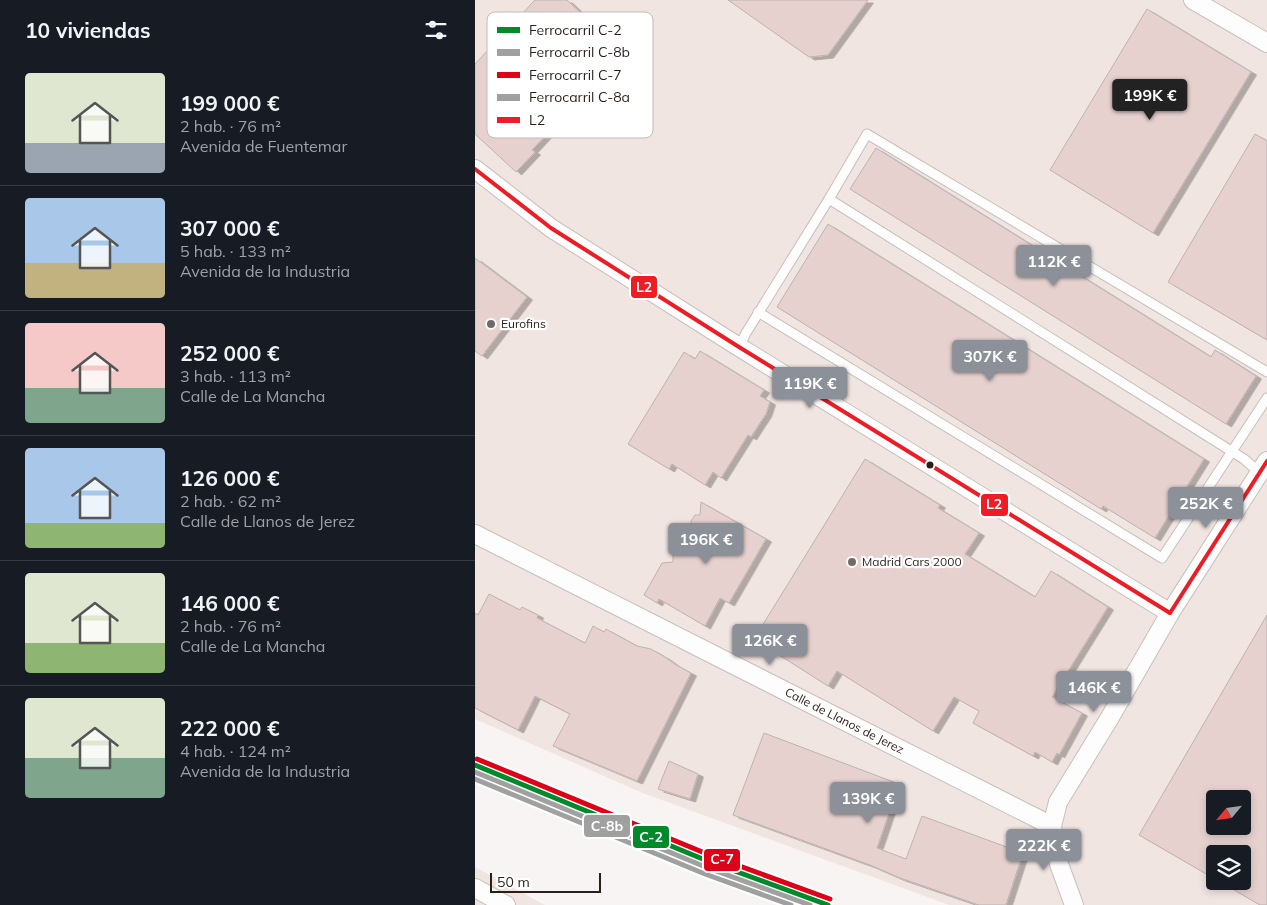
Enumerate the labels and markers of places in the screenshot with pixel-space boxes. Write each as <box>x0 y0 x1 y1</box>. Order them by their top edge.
pin: 199K € <box>1109 78 1191 121</box>
pin: 112K € <box>1013 244 1095 287</box>
place label: Eurofins <box>501 316 546 331</box>
marker: Eurofins <box>485 318 497 330</box>
pin: 307K € <box>949 340 1031 382</box>
pin: 119K € <box>769 366 851 409</box>
unlabelled marker <box>925 460 935 470</box>
pin: 252K € <box>1165 486 1247 529</box>
pin: 196K € <box>665 522 747 565</box>
place label: Madrid Cars 2000 <box>862 554 962 569</box>
marker: Madrid Cars 2000 <box>846 556 858 568</box>
pin: 126K € <box>729 624 811 666</box>
pin: 146K € <box>1053 670 1135 713</box>
pin: 139K € <box>827 782 909 824</box>
pin: 222K € <box>1003 828 1085 871</box>

